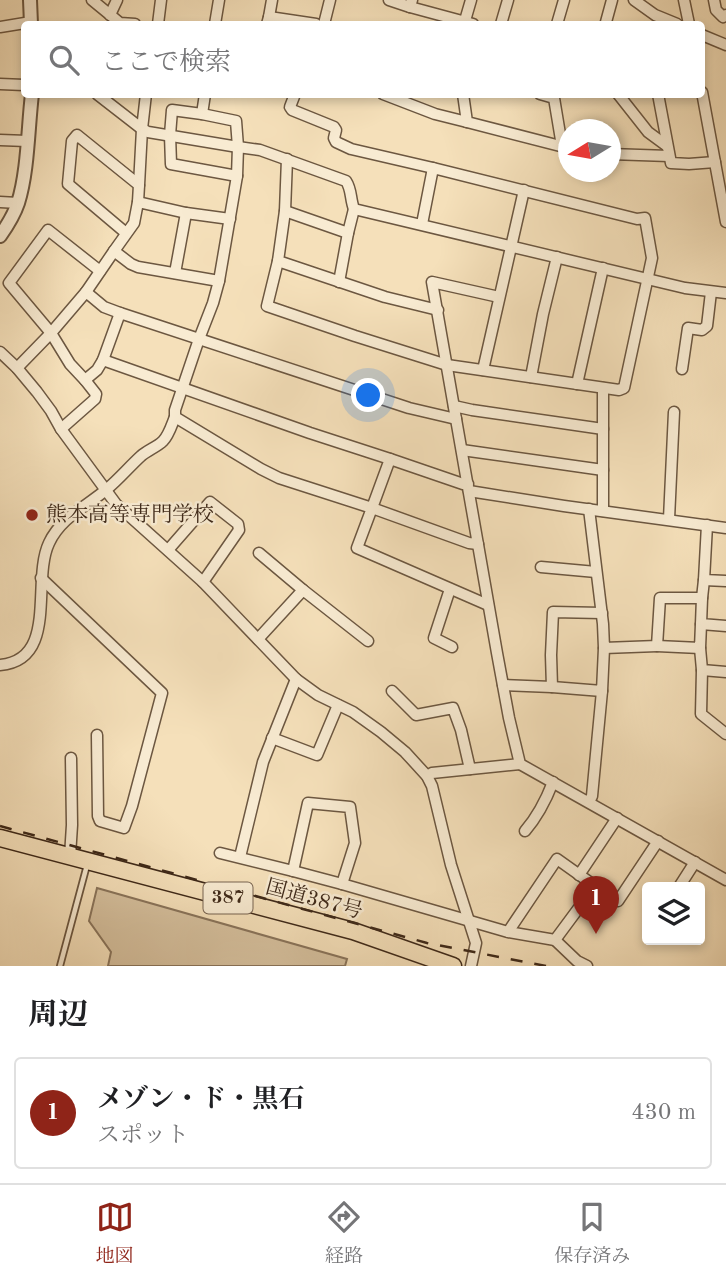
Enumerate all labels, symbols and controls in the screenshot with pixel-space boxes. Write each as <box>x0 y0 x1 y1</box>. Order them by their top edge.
search box <box>21 21 705 98</box>
icon: search <box>45 41 83 79</box>
text: ここで検索 <box>101 50 231 76</box>
north arrow <box>558 119 621 182</box>
your location <box>351 378 385 412</box>
place label: 熊本高等専門学校 <box>46 503 214 526</box>
marker: 熊本高等専門学校 <box>24 507 40 523</box>
street label: 国道387号 <box>263 875 365 923</box>
pin: 1 <box>573 876 619 934</box>
road number: 387 <box>204 882 252 914</box>
map controls <box>642 882 705 945</box>
button: layers <box>642 882 705 945</box>
text: 周辺 <box>28 1001 88 1031</box>
text: メゾン・ド・黒石 <box>97 1087 304 1113</box>
text: 1 <box>46 1101 60 1124</box>
text: 430 m <box>631 1101 696 1124</box>
text: スポット <box>97 1124 189 1147</box>
tab: 地図 <box>96 1198 134 1269</box>
tab: 経路 <box>325 1198 363 1269</box>
tab: 保存済み <box>554 1198 630 1269</box>

